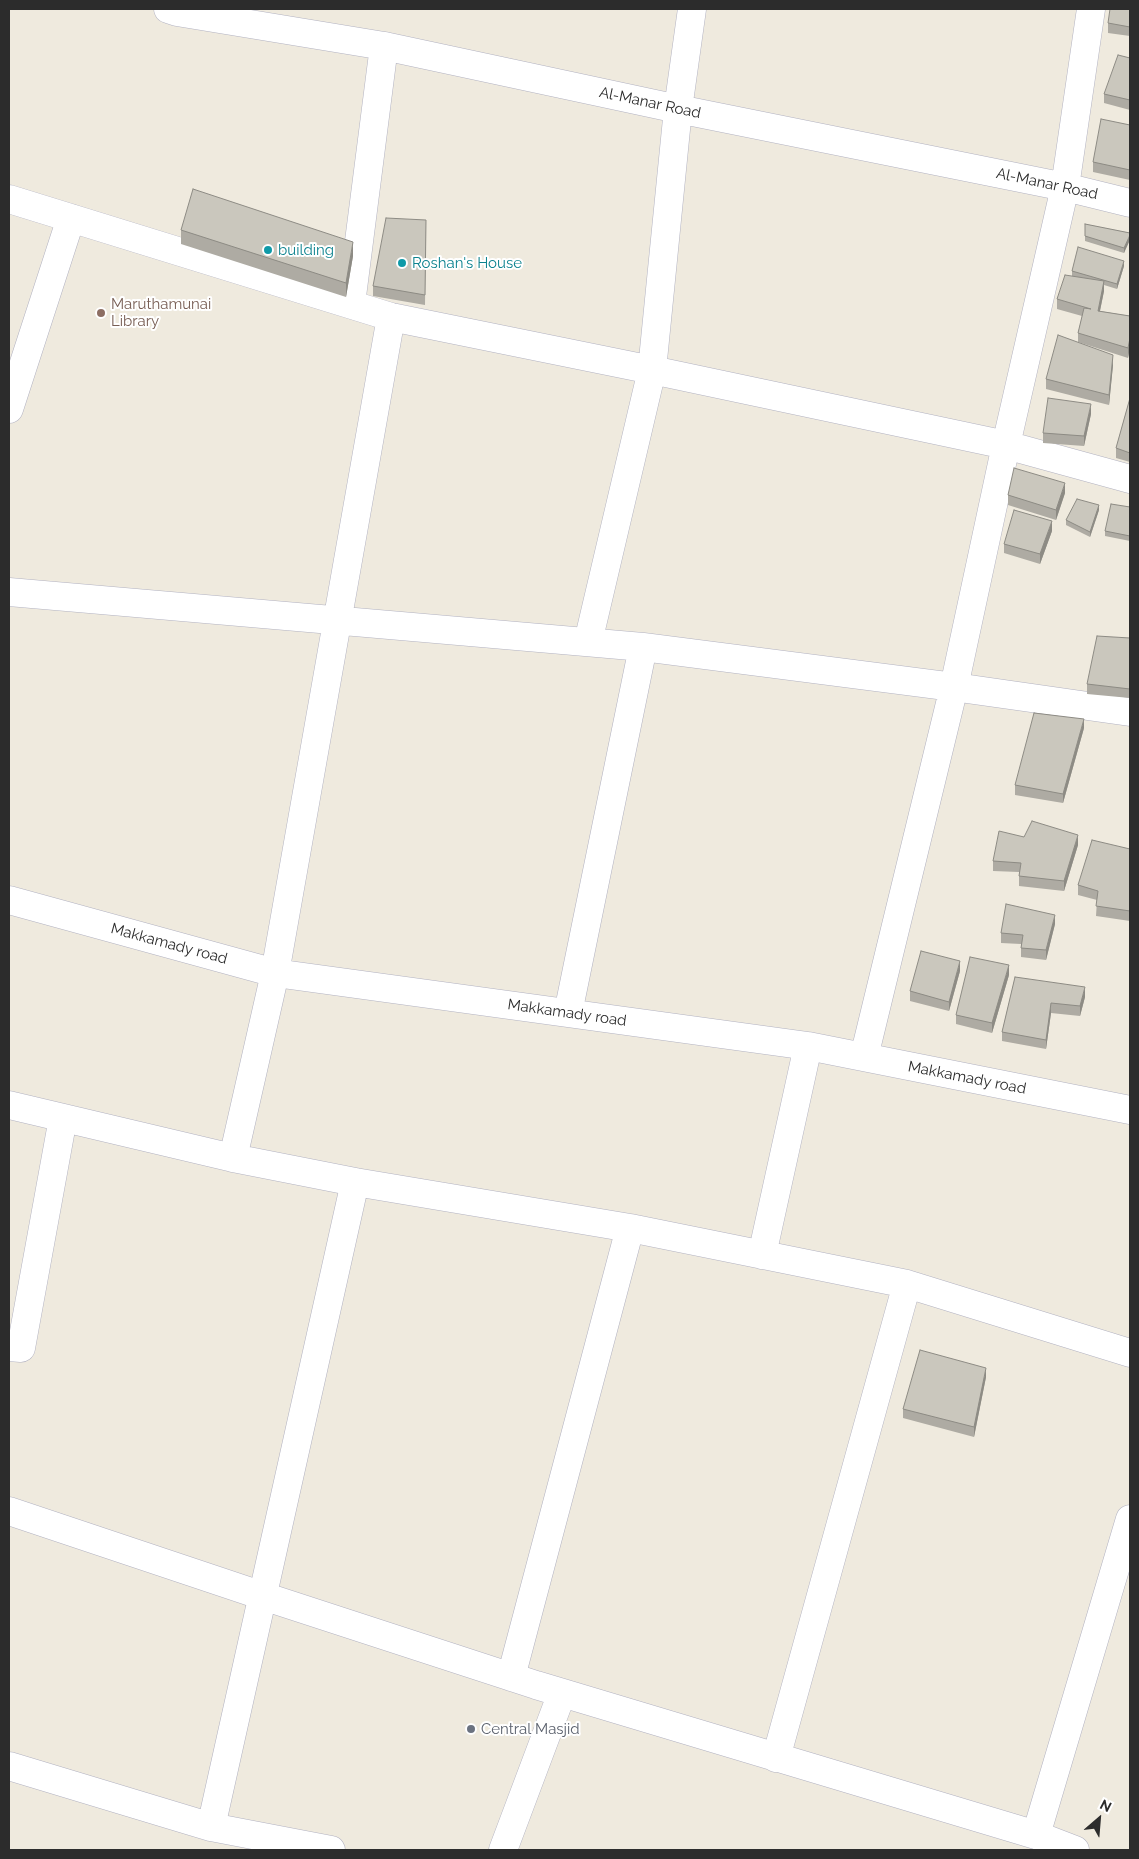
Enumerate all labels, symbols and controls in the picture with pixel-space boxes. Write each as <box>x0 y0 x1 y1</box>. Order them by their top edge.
street label: Al-Manar Road <box>597 83 703 123</box>
street label: Al-Manar Road <box>994 164 1100 204</box>
place label: building <box>278 241 334 259</box>
marker: building <box>262 244 274 256</box>
place label: Roshan's House <box>412 254 522 272</box>
marker: Roshan's House <box>396 257 408 269</box>
place label: Maruthamunai Library <box>111 295 211 330</box>
marker: Maruthamunai Library <box>95 307 107 319</box>
street label: Makkamady road <box>109 920 229 968</box>
street label: Makkamady road <box>506 996 628 1030</box>
street label: Makkamady road <box>906 1058 1028 1098</box>
place label: Central Masjid <box>481 1720 580 1738</box>
marker: Central Masjid <box>465 1723 477 1735</box>
north arrow <box>1074 1794 1124 1844</box>
text: N <box>1097 1796 1114 1815</box>

